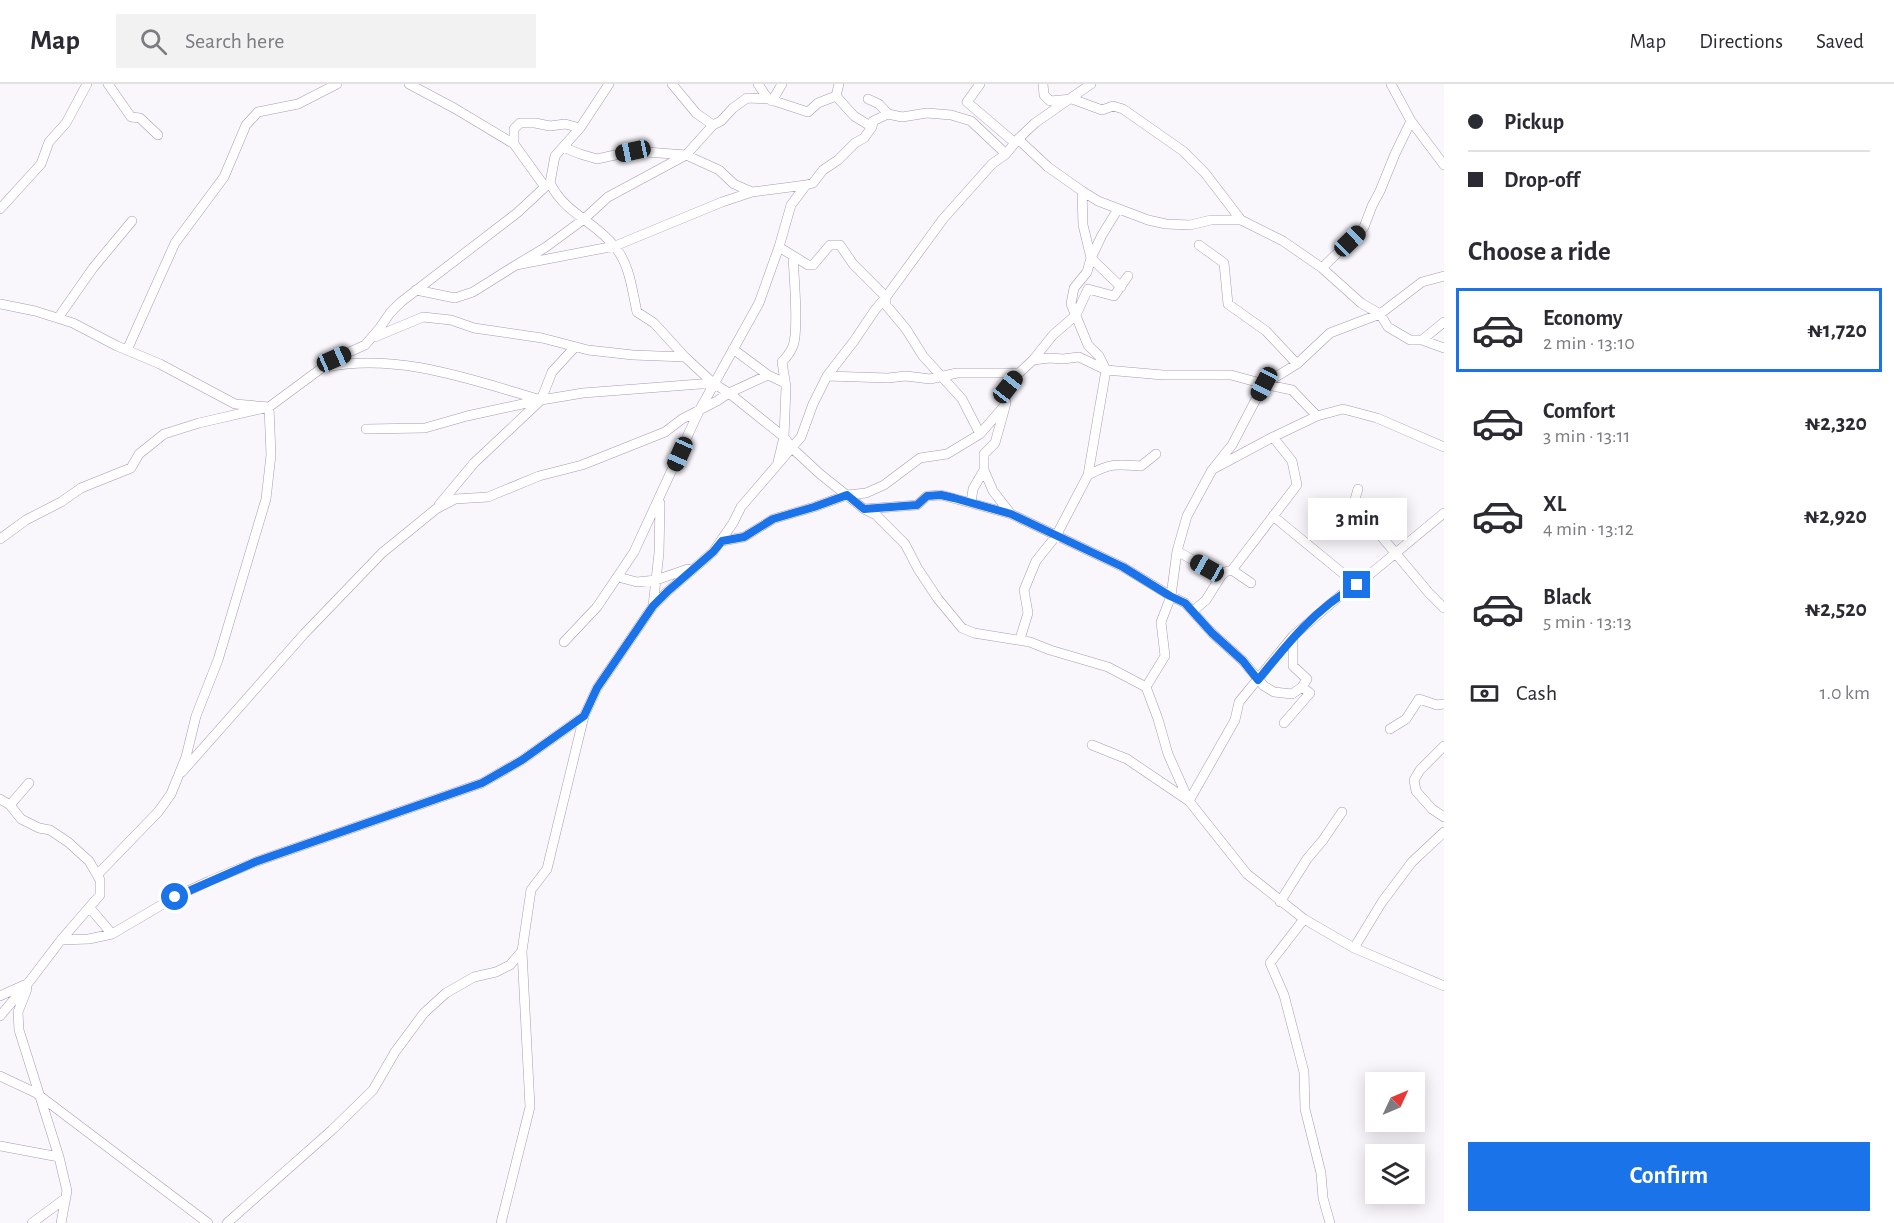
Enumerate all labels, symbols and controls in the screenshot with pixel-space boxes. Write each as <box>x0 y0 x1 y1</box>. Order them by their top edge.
search box <box>116 14 536 68</box>
icon: search <box>137 25 170 58</box>
text: Map <box>30 27 80 55</box>
text: Search here <box>185 30 284 52</box>
text: Map <box>1630 31 1666 52</box>
text: Directions <box>1699 31 1783 52</box>
text: Saved <box>1816 31 1864 52</box>
text: Pickup <box>1504 111 1564 133</box>
car <box>614 138 652 164</box>
text: Drop-off <box>1504 169 1580 191</box>
car <box>1331 222 1369 260</box>
text: Choose a ride <box>1468 238 1611 265</box>
icon: car <box>1471 303 1525 357</box>
text: Economy <box>1543 307 1623 329</box>
text: ₦1,720 <box>1807 319 1867 341</box>
text: 2 min · 13:10 <box>1543 333 1635 353</box>
car <box>314 343 354 375</box>
car <box>1248 364 1280 404</box>
car <box>990 367 1026 407</box>
icon: car <box>1471 396 1525 450</box>
text: Comfort <box>1543 400 1615 422</box>
text: ₦2,320 <box>1805 412 1867 434</box>
text: 3 min · 13:11 <box>1543 426 1630 446</box>
car <box>664 434 696 474</box>
icon: car <box>1471 489 1525 543</box>
text: XL <box>1543 493 1566 515</box>
callout: 3 min <box>1308 498 1406 540</box>
text: ₦2,920 <box>1804 505 1867 527</box>
text: 3 min <box>1336 509 1379 529</box>
text: 4 min · 13:12 <box>1543 519 1634 539</box>
car <box>1187 551 1227 585</box>
route end <box>1343 571 1370 598</box>
icon: car <box>1471 582 1525 636</box>
text: Black <box>1543 586 1591 608</box>
text: ₦2,520 <box>1805 598 1867 620</box>
text: 5 min · 13:13 <box>1543 612 1632 632</box>
icon: cash <box>1468 677 1501 710</box>
text: Cash <box>1516 682 1557 704</box>
text: 1.0 km <box>1820 683 1870 703</box>
route start <box>161 883 188 910</box>
north arrow <box>1365 1072 1425 1132</box>
map controls <box>1365 1072 1425 1204</box>
button: Confirm <box>1468 1142 1870 1211</box>
button: layers <box>1365 1144 1425 1204</box>

